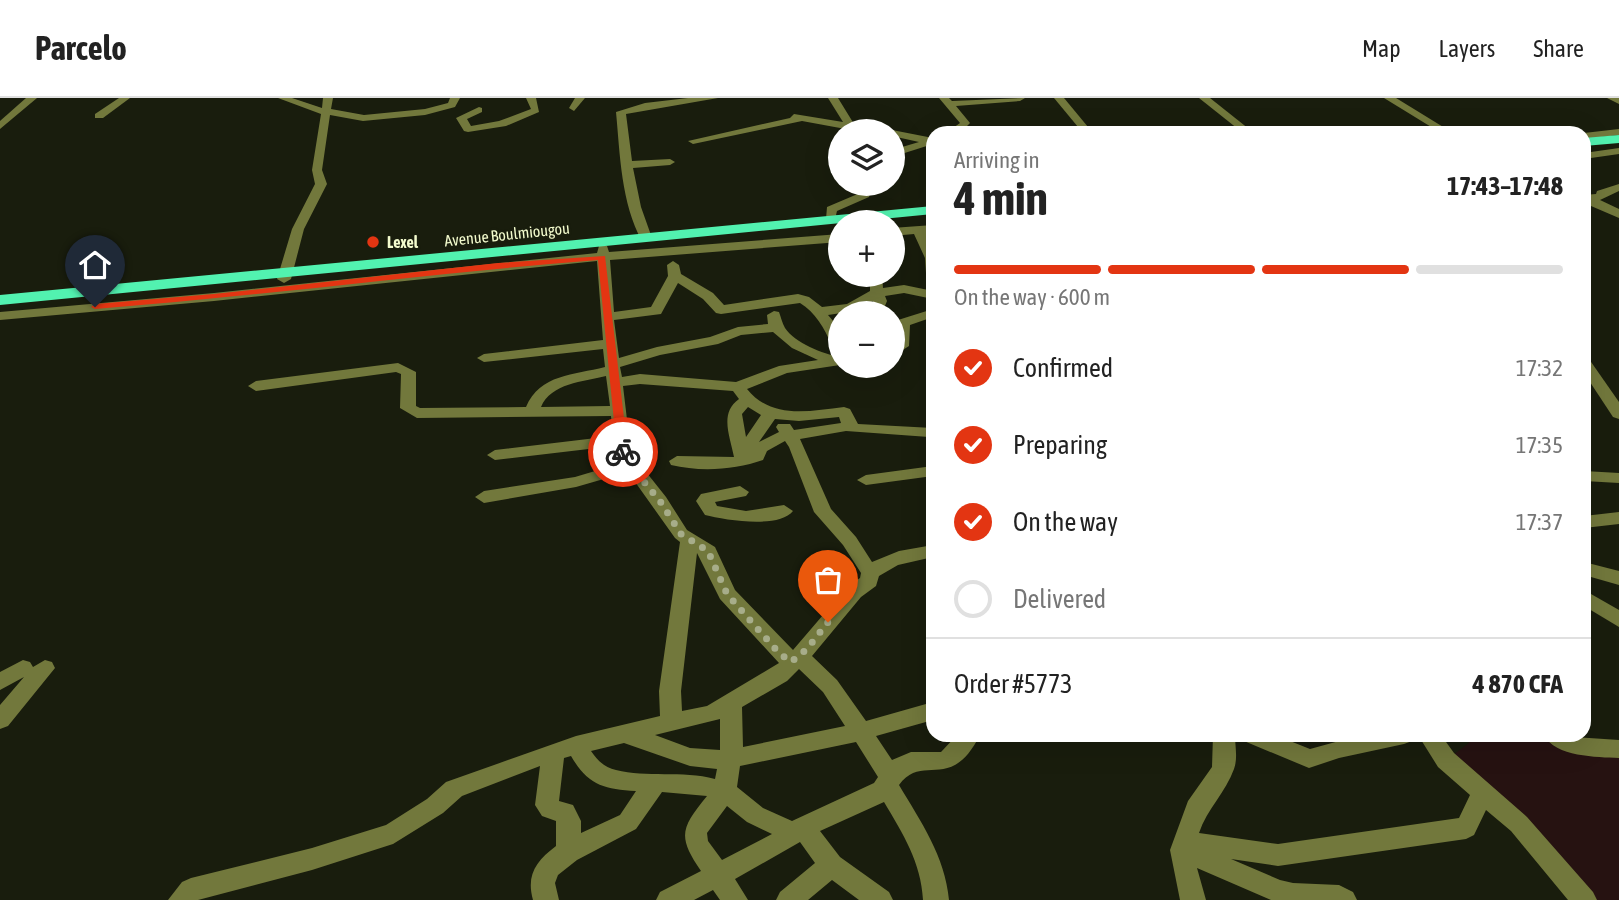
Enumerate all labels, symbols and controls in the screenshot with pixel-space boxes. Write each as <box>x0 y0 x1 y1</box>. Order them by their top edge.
text: Parcelo <box>35 29 127 67</box>
text: Map <box>1362 35 1401 62</box>
text: Layers <box>1439 35 1495 62</box>
text: Share <box>1533 35 1584 62</box>
map controls <box>828 119 905 378</box>
button: layers <box>828 119 905 196</box>
text: Arriving in <box>954 147 1040 173</box>
text: 17:43–17:48 <box>1447 171 1563 201</box>
text: 4 min <box>954 172 1048 225</box>
button: + <box>828 210 905 287</box>
street label: Avenue Boulmiougou <box>443 218 571 251</box>
place label: Lexel <box>387 233 419 251</box>
marker: Lexel <box>365 234 381 250</box>
pin <box>65 235 125 307</box>
icon: home <box>76 246 114 284</box>
text: On the way · 600 m <box>954 284 1110 310</box>
button: − <box>828 301 905 378</box>
icon: check <box>954 349 992 387</box>
text: Confirmed <box>1013 353 1113 383</box>
text: 17:32 <box>1516 355 1563 381</box>
courier <box>588 417 658 487</box>
icon: check <box>954 426 992 464</box>
text: Preparing <box>1013 430 1107 460</box>
text: 17:35 <box>1516 432 1563 458</box>
icon: bike <box>604 433 642 471</box>
icon: check <box>954 503 992 541</box>
text: On the way <box>1013 507 1118 537</box>
text: 17:37 <box>1516 509 1563 535</box>
pin <box>798 550 858 622</box>
icon: bag <box>809 561 847 599</box>
text: Delivered <box>1013 584 1106 614</box>
text: Order #5773 <box>954 669 1073 699</box>
text: 4 870 CFA <box>1473 669 1563 699</box>

